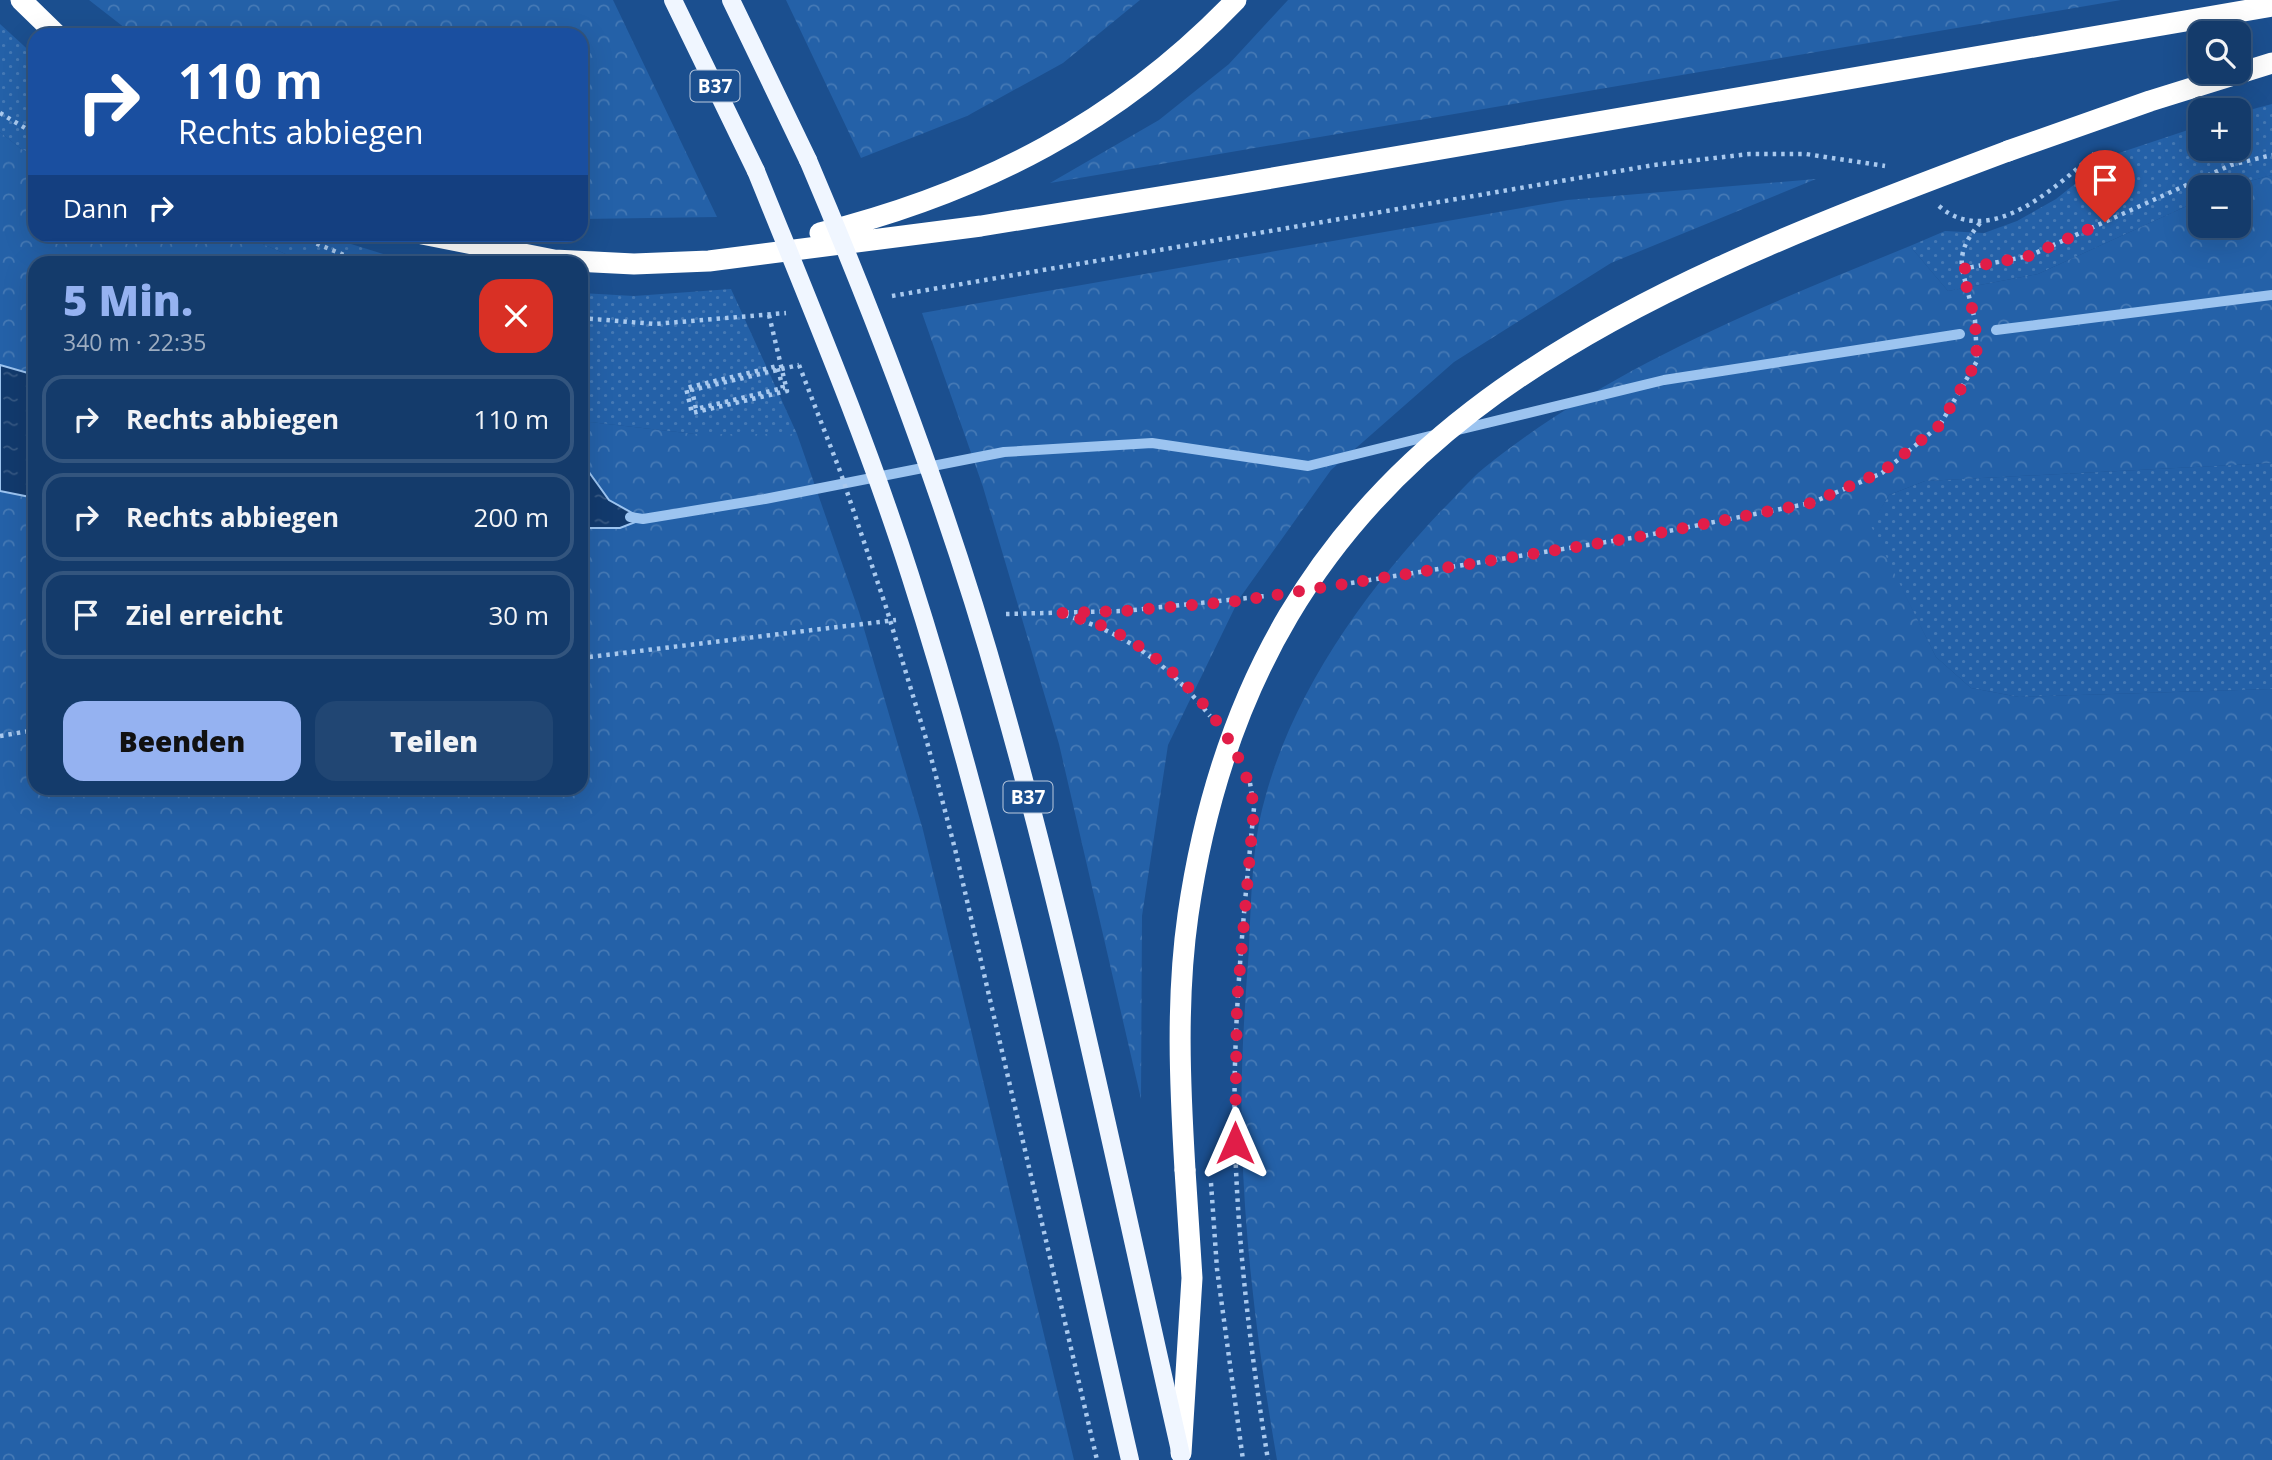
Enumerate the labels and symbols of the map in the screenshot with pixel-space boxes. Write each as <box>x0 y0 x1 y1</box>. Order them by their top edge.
road number: B37 <box>690 71 740 102</box>
pin <box>2075 150 2135 222</box>
road number: B37 <box>1004 782 1052 812</box>
position arrow <box>1198 1106 1272 1180</box>

